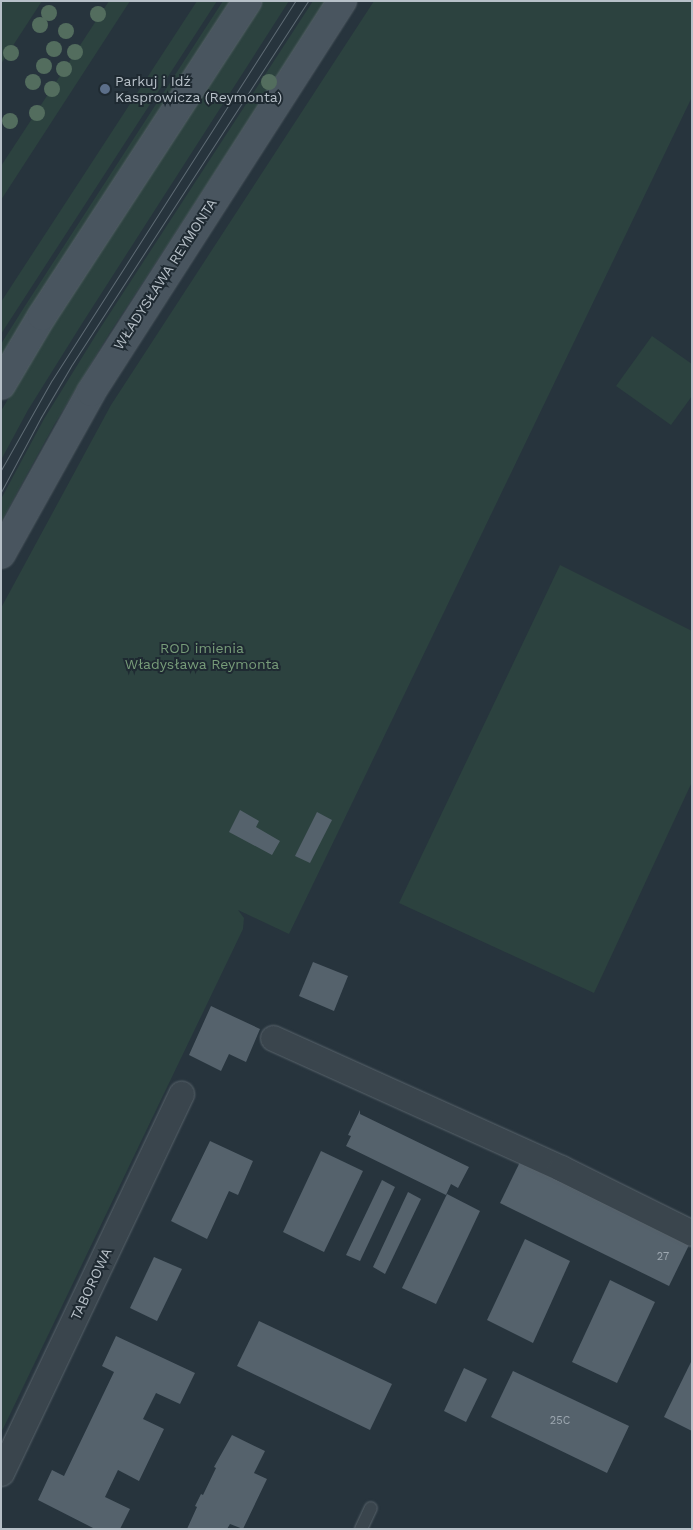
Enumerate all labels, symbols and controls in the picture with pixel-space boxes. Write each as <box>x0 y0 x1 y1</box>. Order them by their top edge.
place label: Parkuj i Idź Kasprowicza (Reymonta) <box>115 73 283 105</box>
marker: Parkuj i Idź Kasprowicza (Reymonta) <box>99 83 111 95</box>
street label: WŁADYSŁAWA REYMONTA <box>110 195 220 353</box>
park label: ROD imienia Władysława Reymonta <box>125 640 279 672</box>
street label: TABOROWA <box>67 1245 115 1323</box>
house number: 27 <box>657 1250 669 1264</box>
house number: 25C <box>550 1414 570 1428</box>

